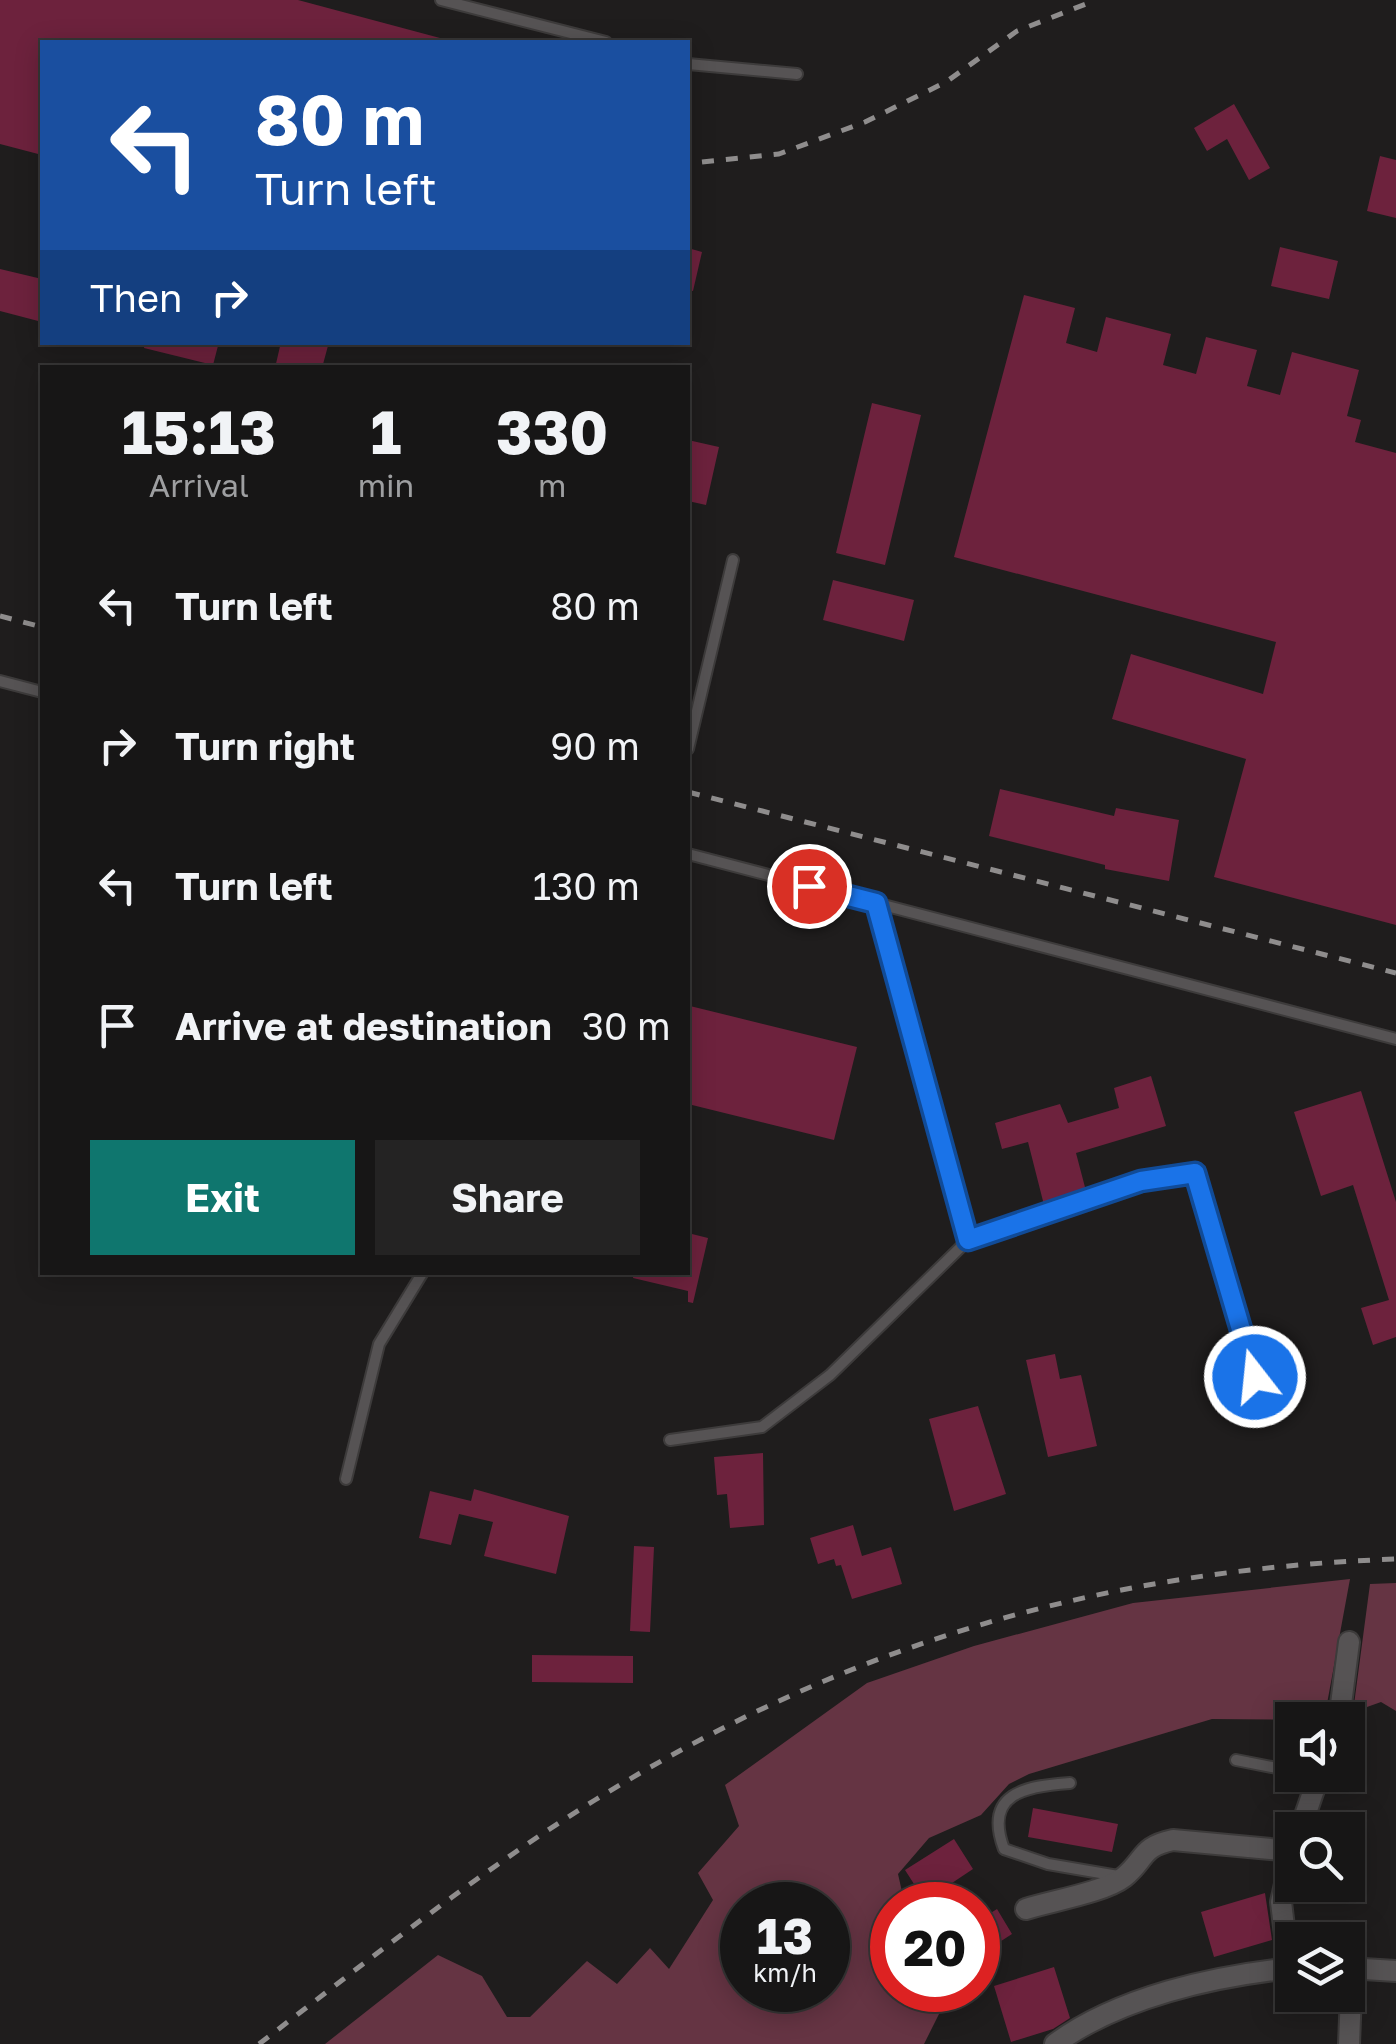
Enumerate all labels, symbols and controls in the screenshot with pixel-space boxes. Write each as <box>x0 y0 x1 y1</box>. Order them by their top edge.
text: 80 m <box>255 76 424 160</box>
icon: left <box>90 80 220 210</box>
text: Turn left <box>255 161 437 215</box>
icon: right <box>202 270 257 325</box>
text: Then <box>90 275 182 320</box>
text: 15:13 <box>122 395 276 467</box>
text: 1 <box>371 395 401 467</box>
text: 330 <box>496 395 608 467</box>
text: Arrival <box>149 466 249 504</box>
text: min <box>358 466 414 504</box>
text: m <box>538 466 566 504</box>
icon: left <box>90 578 145 633</box>
text: Turn left <box>175 583 333 628</box>
text: 80 m <box>550 583 640 628</box>
icon: right <box>90 718 145 773</box>
text: Turn right <box>175 723 355 768</box>
text: 90 m <box>550 723 640 768</box>
pin <box>767 844 852 929</box>
icon: left <box>90 858 145 913</box>
icon: arrive <box>782 859 837 914</box>
text: Turn left <box>175 863 333 908</box>
text: 130 m <box>533 863 640 908</box>
icon: arrive <box>90 998 145 1053</box>
text: Arrive at destination <box>175 1003 552 1048</box>
text: 30 m <box>582 1003 671 1048</box>
button: Exit <box>90 1140 355 1255</box>
button: Share <box>375 1140 640 1255</box>
position arrow <box>1203 1325 1307 1429</box>
map controls <box>1275 1702 1365 2012</box>
button: sound <box>1275 1702 1365 1792</box>
button: search <box>1275 1812 1365 1902</box>
speed limit sign: 20 <box>870 1882 1000 2012</box>
text: 13 <box>757 1905 813 1965</box>
button: layers <box>1275 1922 1365 2012</box>
text: km/h <box>753 1957 817 1988</box>

